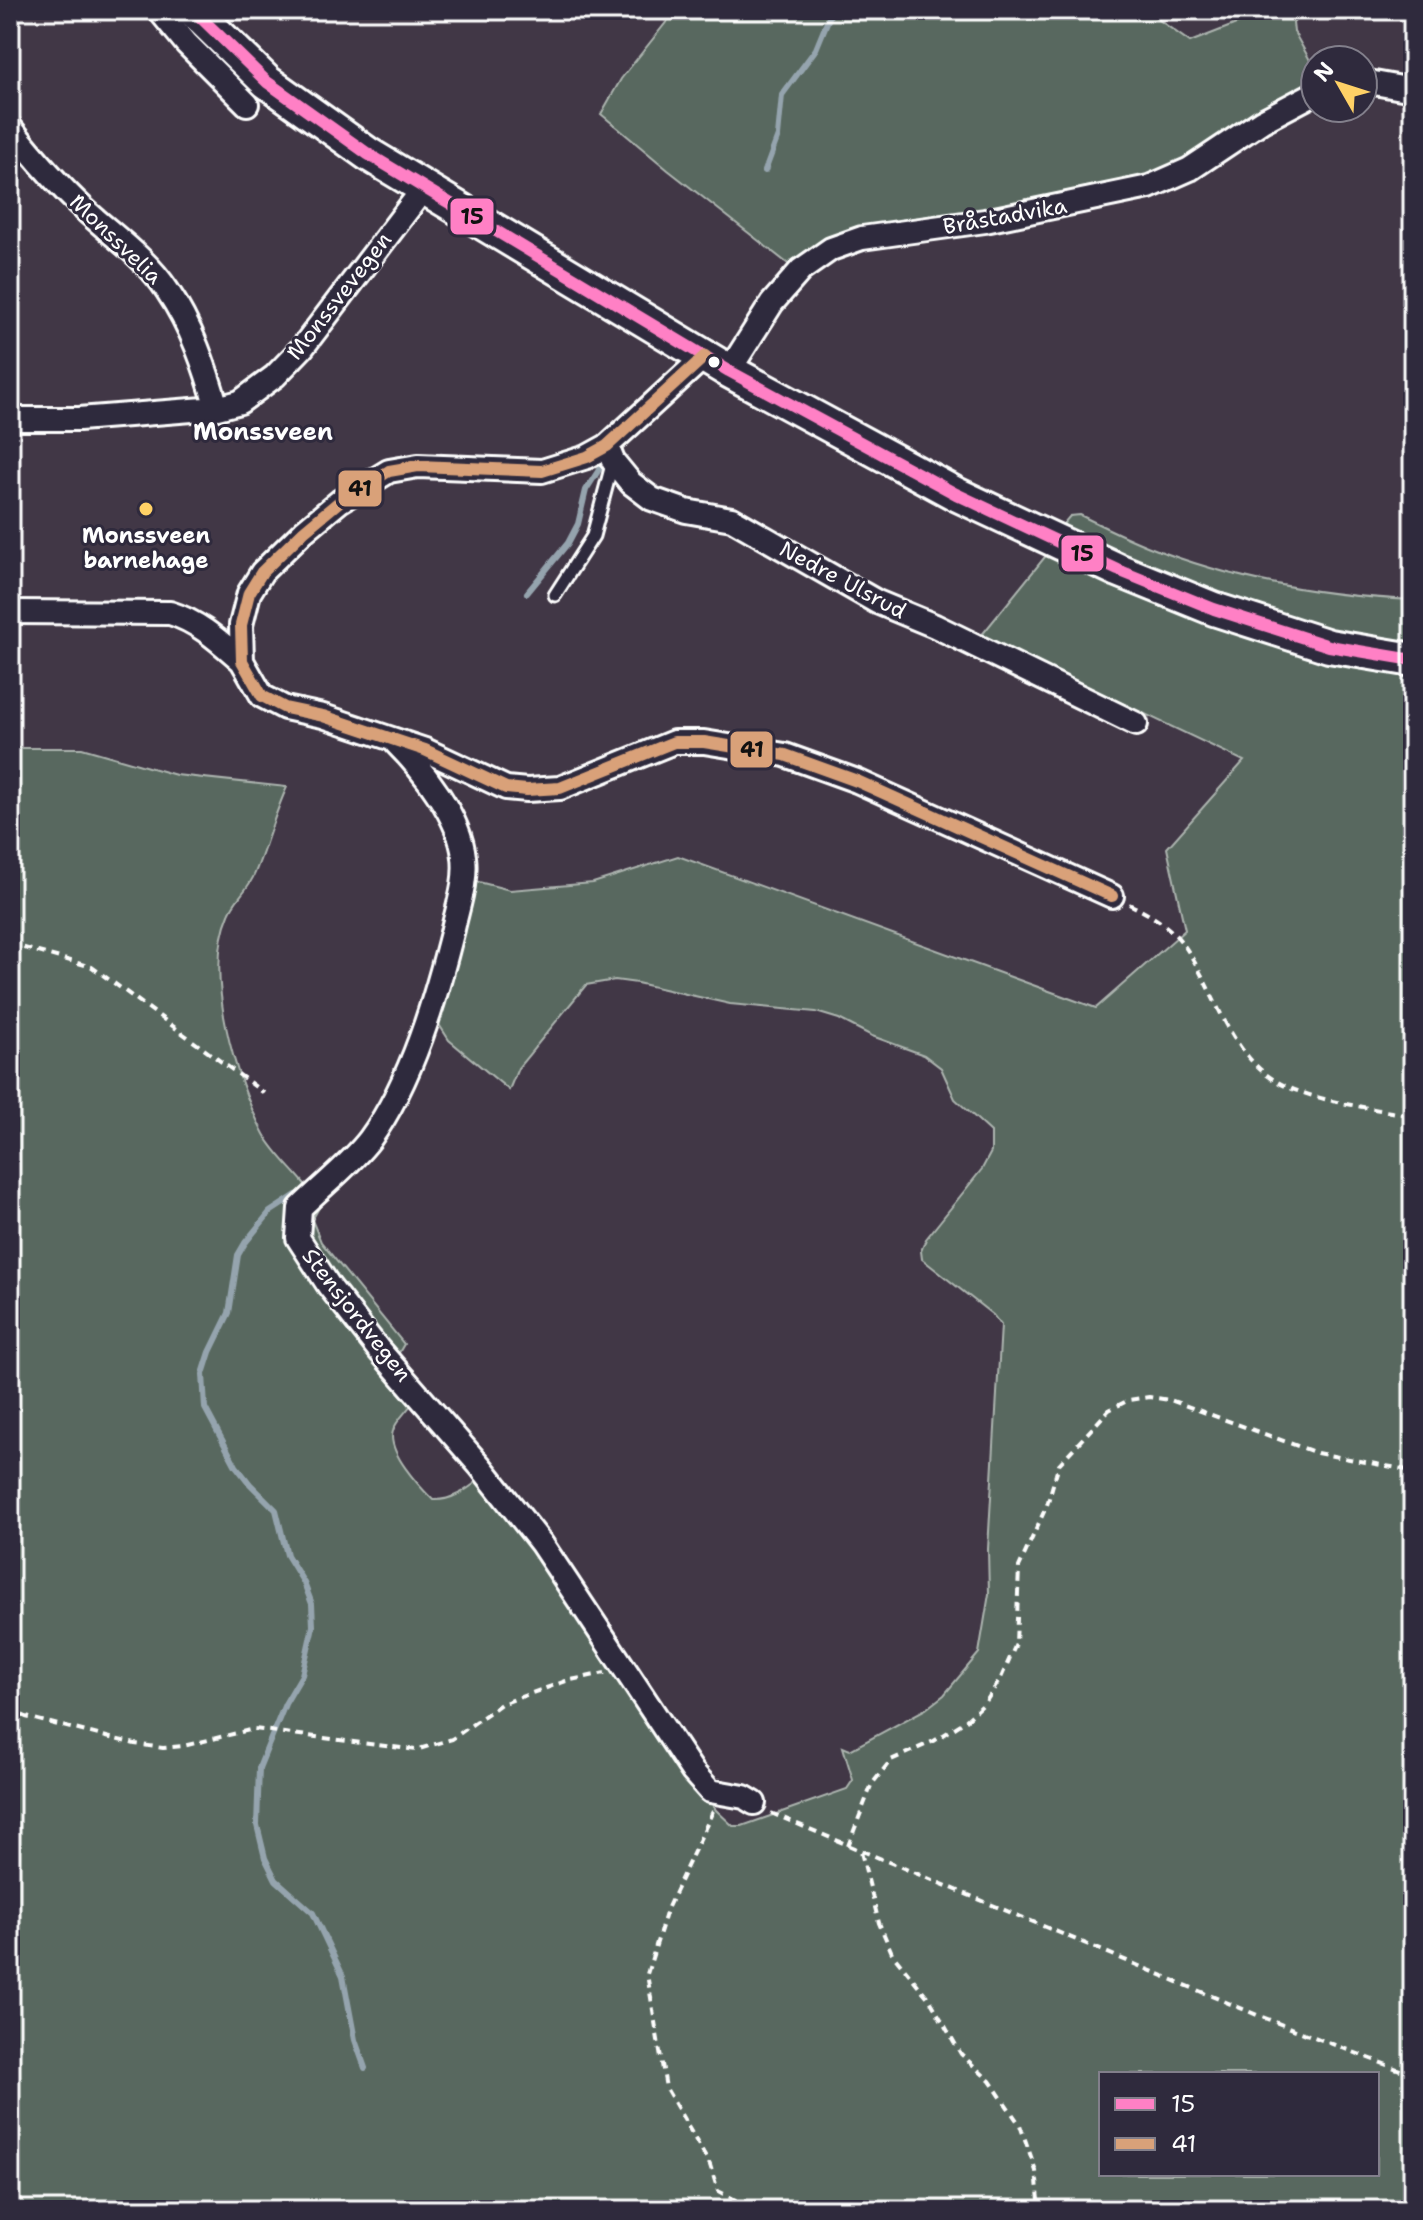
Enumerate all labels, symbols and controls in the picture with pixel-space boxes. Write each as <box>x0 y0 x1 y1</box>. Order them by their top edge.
north arrow <box>1299 44 1379 124</box>
text: N <box>1307 56 1341 88</box>
street label: Monssvelia <box>63 188 169 291</box>
street label: Bråstadvika <box>941 191 1070 241</box>
line badge: 15 <box>449 197 495 236</box>
text: 15 <box>460 202 484 231</box>
street label: Monssvevegen <box>280 226 398 366</box>
unlabelled marker <box>706 354 722 370</box>
district label: Monssveen <box>193 416 333 448</box>
line badge: 41 <box>337 469 383 508</box>
text: 41 <box>348 474 372 503</box>
marker: Monssveen barnehage <box>137 500 155 518</box>
place label: Monssveen barnehage <box>82 521 210 575</box>
street label: Nedre Ulsrud <box>775 534 911 626</box>
line badge: 15 <box>1060 534 1105 573</box>
text: 15 <box>1070 539 1094 568</box>
line badge: 41 <box>729 730 774 769</box>
text: 41 <box>740 735 764 764</box>
street label: Stensjordvegen <box>296 1242 418 1388</box>
legend <box>1099 2072 1379 2176</box>
text: 15 <box>1171 2088 1195 2120</box>
text: 41 <box>1171 2128 1197 2160</box>

